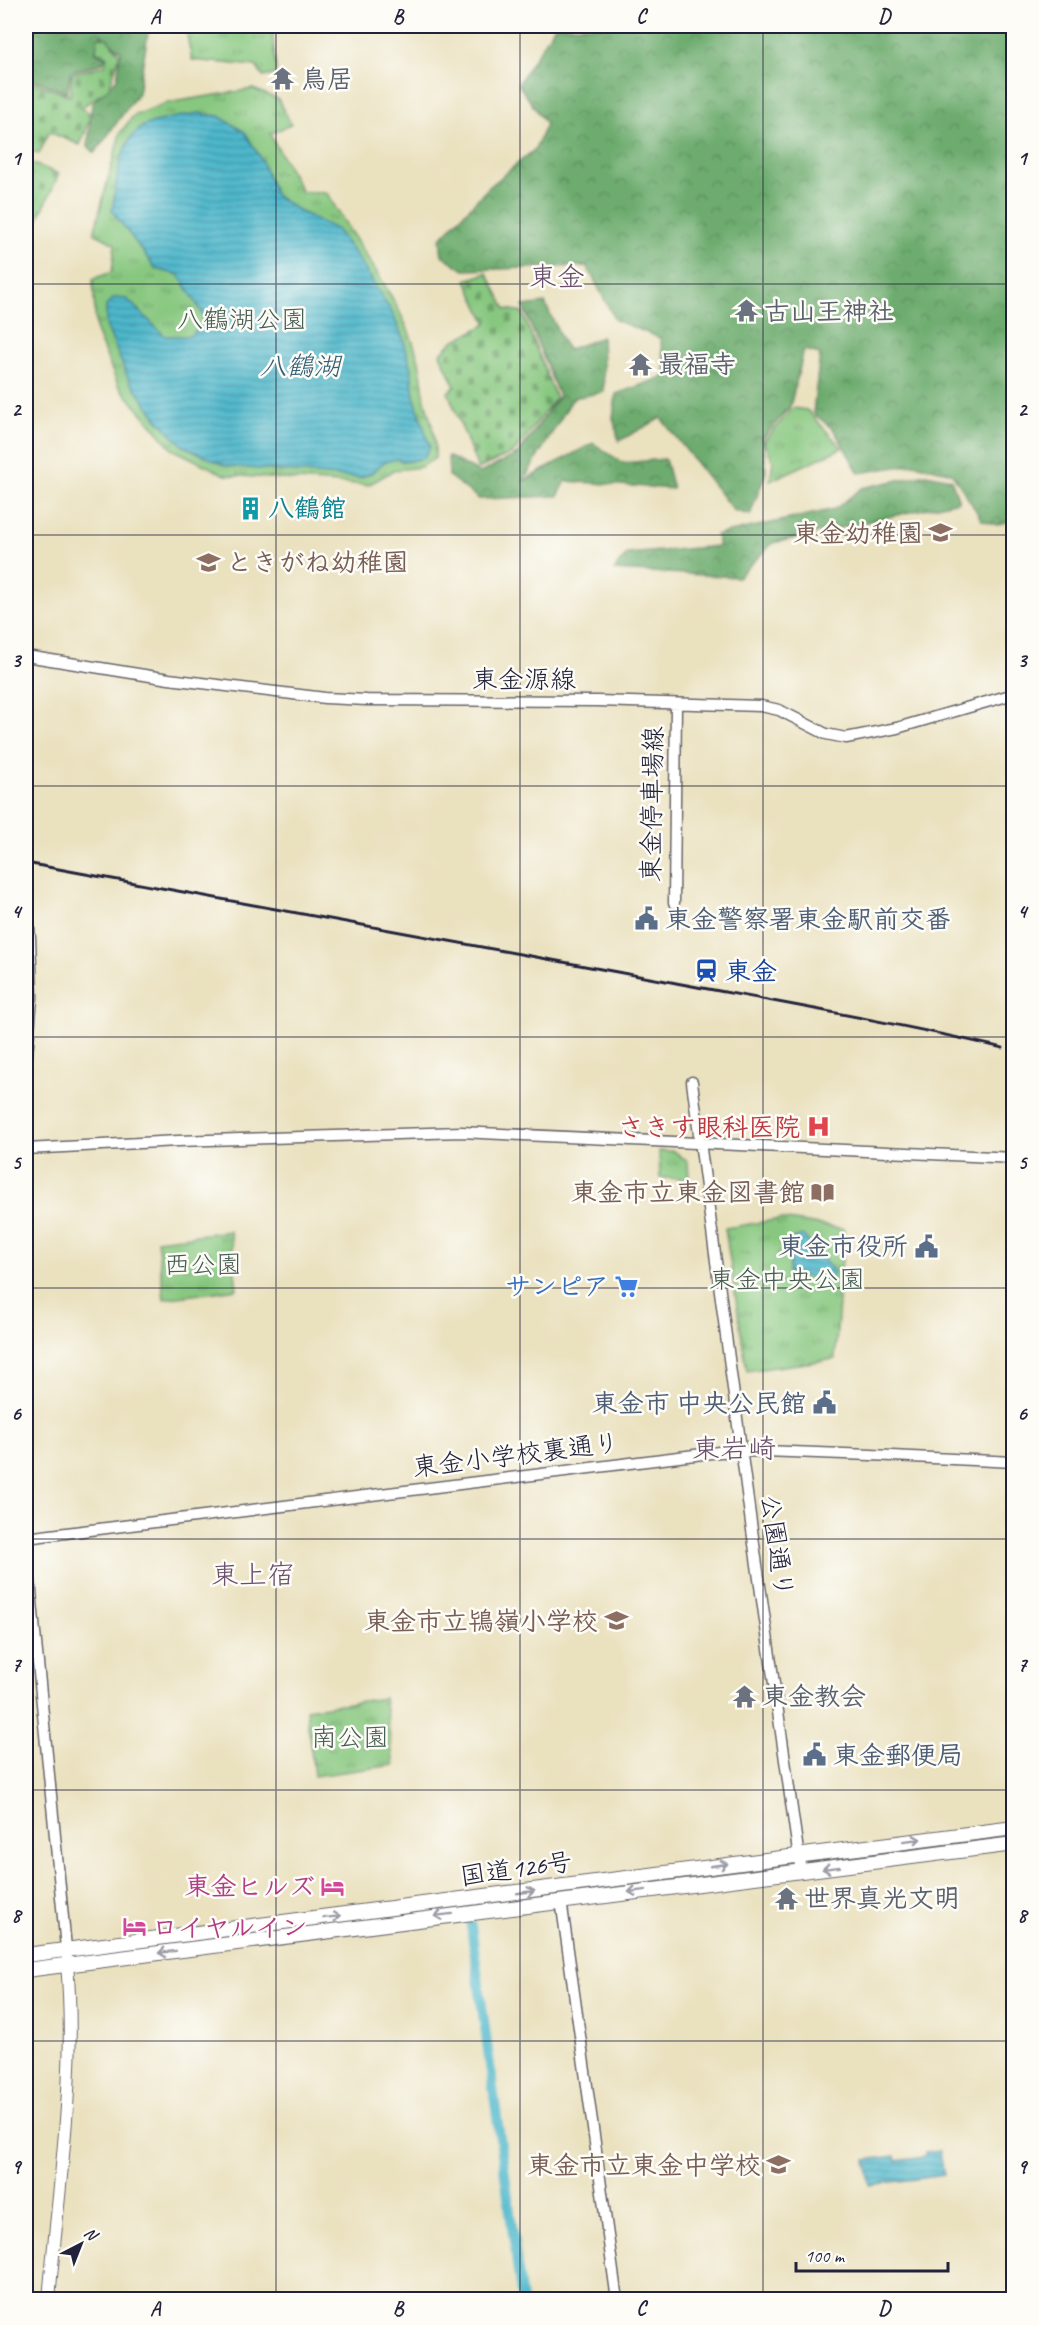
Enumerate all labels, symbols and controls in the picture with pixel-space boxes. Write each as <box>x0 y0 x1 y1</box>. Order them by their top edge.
text: A <box>150 4 162 29</box>
text: B <box>393 4 405 29</box>
text: C <box>636 4 648 29</box>
text: D <box>878 4 892 29</box>
place label: 鳥居 <box>301 63 353 96</box>
temple icon: 鳥居 <box>270 66 296 92</box>
text: 1 <box>12 146 23 171</box>
text: 1 <box>1018 146 1029 171</box>
district label: 東金 <box>529 259 585 294</box>
place label: 古山王神社 <box>764 295 894 328</box>
temple icon: 古山王神社 <box>733 298 759 324</box>
park label: 八鶴湖公園 <box>177 303 307 336</box>
place label: 最福寺 <box>658 348 736 381</box>
water label: 八鶴湖 <box>260 349 342 383</box>
temple icon: 最福寺 <box>627 351 653 377</box>
text: 2 <box>12 397 23 422</box>
text: 2 <box>1018 397 1029 422</box>
place label: 八鶴館 <box>268 492 346 525</box>
building icon: 八鶴館 <box>237 495 263 521</box>
place label: 東金幼稚園 <box>793 517 923 550</box>
school or university icon: 東金幼稚園 <box>928 520 954 546</box>
place label: ときがね幼稚園 <box>226 546 409 579</box>
school or university icon: ときがね幼稚園 <box>195 549 221 575</box>
text: 3 <box>12 648 23 673</box>
text: 3 <box>1018 648 1029 673</box>
street label: 東金源線 <box>472 663 576 696</box>
street label: 東金停車場線 <box>634 726 670 882</box>
text: 4 <box>12 899 24 924</box>
text: 4 <box>1018 899 1030 924</box>
place label: 東金警察署東金駅前交番 <box>665 903 951 936</box>
public building icon: 東金警察署東金駅前交番 <box>634 906 660 932</box>
place label: 東金 <box>725 955 777 988</box>
station icon: 東金 <box>694 958 720 984</box>
place label: さきす眼科医院 <box>618 1111 800 1144</box>
hospital icon: さきす眼科医院 <box>805 1114 831 1140</box>
text: 5 <box>12 1150 23 1175</box>
text: 5 <box>1018 1150 1029 1175</box>
place label: 東金市立東金図書館 <box>571 1176 805 1209</box>
library icon: 東金市立東金図書館 <box>810 1179 836 1205</box>
place label: 東金市役所 <box>778 1230 908 1263</box>
public building icon: 東金市役所 <box>913 1233 939 1259</box>
park label: 西公園 <box>164 1248 242 1281</box>
park label: 東金中央公園 <box>709 1263 865 1296</box>
place label: サンピア <box>505 1270 609 1303</box>
supermarket icon: サンピア <box>614 1273 640 1299</box>
place label: 東金市 中央公民館 <box>592 1387 806 1420</box>
public building icon: 東金市 中央公民館 <box>811 1390 837 1416</box>
text: 6 <box>11 1401 22 1426</box>
text: 6 <box>1017 1401 1028 1426</box>
street label: 東金小学校裏通り <box>411 1426 621 1484</box>
district label: 東岩崎 <box>692 1431 776 1466</box>
street label: 公園通り <box>753 1492 801 1600</box>
district label: 東上宿 <box>211 1557 295 1592</box>
place label: 東金市立鴇嶺小学校 <box>364 1605 598 1638</box>
school or university icon: 東金市立鴇嶺小学校 <box>603 1608 629 1634</box>
text: 7 <box>12 1652 23 1677</box>
text: 7 <box>1018 1652 1029 1677</box>
place label: 東金教会 <box>762 1680 866 1713</box>
temple icon: 東金教会 <box>731 1683 757 1709</box>
park label: 南公園 <box>311 1721 389 1754</box>
place label: 東金郵便局 <box>833 1739 963 1772</box>
public building icon: 東金郵便局 <box>802 1742 828 1768</box>
one-way arrow <box>902 1835 922 1846</box>
street label: 国道126号 <box>458 1845 574 1893</box>
one-way arrow <box>709 1860 728 1871</box>
one-way arrow <box>821 1863 841 1874</box>
place label: 東金ヒルズ <box>184 1870 315 1903</box>
hotel icon: 東金ヒルズ <box>320 1873 346 1899</box>
place label: 世界真光文明 <box>804 1882 960 1915</box>
temple icon: 世界真光文明 <box>773 1885 799 1911</box>
one-way arrow <box>515 1886 535 1897</box>
one-way arrow <box>628 1886 647 1897</box>
text: 8 <box>12 1903 24 1928</box>
text: 8 <box>1018 1903 1030 1928</box>
one-way arrow <box>434 1910 454 1921</box>
place label: ロイヤルイン <box>152 1911 307 1944</box>
one-way arrow <box>322 1911 342 1922</box>
hotel icon: ロイヤルイン <box>121 1914 147 1940</box>
one-way arrow <box>157 1946 177 1957</box>
place label: 東金市立東金中学校 <box>527 2149 761 2182</box>
school or university icon: 東金市立東金中学校 <box>766 2152 792 2178</box>
text: 9 <box>12 2154 23 2179</box>
text: 9 <box>1018 2154 1029 2179</box>
north arrow <box>51 2214 111 2274</box>
text: N <box>80 2223 103 2246</box>
scale bar <box>796 2235 948 2273</box>
text: 100 m <box>805 2245 846 2267</box>
text: A <box>150 2296 162 2321</box>
text: B <box>393 2296 405 2321</box>
text: C <box>636 2296 648 2321</box>
text: D <box>878 2296 892 2321</box>

